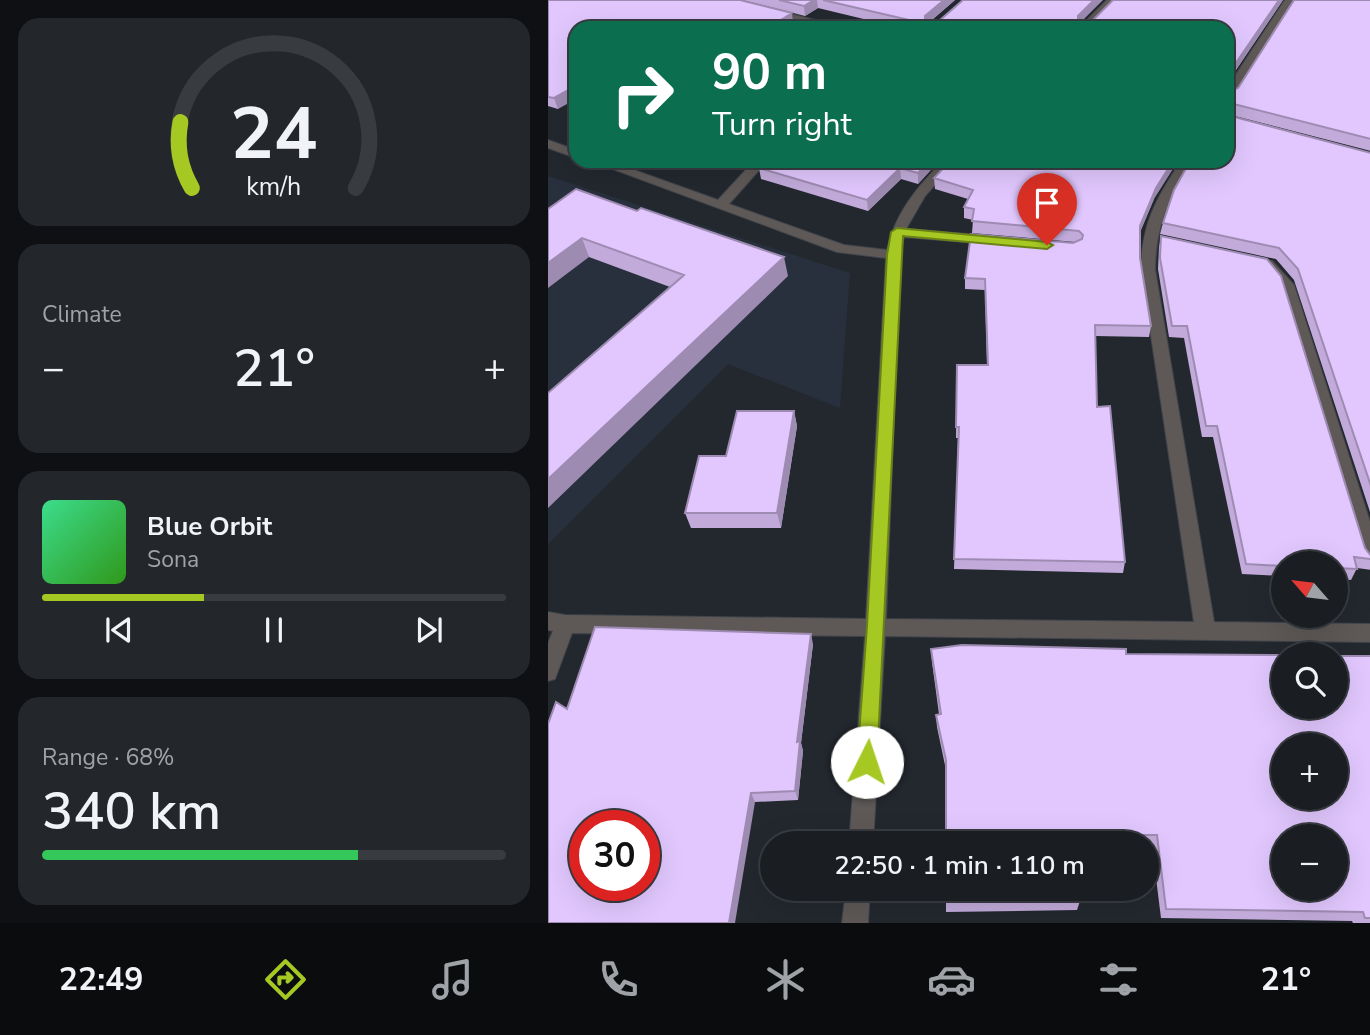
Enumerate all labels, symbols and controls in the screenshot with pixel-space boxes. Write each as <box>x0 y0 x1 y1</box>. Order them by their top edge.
text: 90 m <box>712 39 827 106</box>
icon: right <box>597 49 688 140</box>
text: 24 <box>230 85 318 185</box>
text: Turn right <box>712 103 852 146</box>
text: km/h <box>246 170 302 204</box>
pin <box>1017 173 1077 245</box>
icon: arrive <box>1028 184 1066 222</box>
text: Climate <box>42 299 122 330</box>
text: 21° <box>233 333 315 404</box>
text: − <box>42 343 65 394</box>
text: + <box>483 343 506 394</box>
text: Blue Orbit <box>147 509 272 544</box>
text: Sona <box>147 544 199 575</box>
north arrow <box>1271 551 1348 628</box>
map controls <box>1271 551 1348 901</box>
icon: previous <box>100 611 138 649</box>
icon: pause <box>255 611 293 649</box>
icon: next <box>410 611 448 649</box>
button: search <box>1271 642 1348 719</box>
position arrow <box>830 725 904 799</box>
button: + <box>1271 733 1348 810</box>
text: Range · 68% <box>42 742 174 773</box>
text: 340 km <box>42 776 221 847</box>
speed limit sign: 30 <box>569 810 660 901</box>
button: − <box>1271 824 1348 901</box>
text: 22:50 · 1 min · 110 m <box>834 848 1085 883</box>
icon: directions <box>261 955 310 1004</box>
icon: music <box>428 955 477 1004</box>
icon: phone <box>594 955 643 1004</box>
icon: climate <box>761 955 810 1004</box>
icon: car <box>927 955 976 1004</box>
icon: filters <box>1094 955 1143 1004</box>
text: 22:49 <box>59 958 144 1001</box>
text: 21° <box>1261 958 1311 1001</box>

